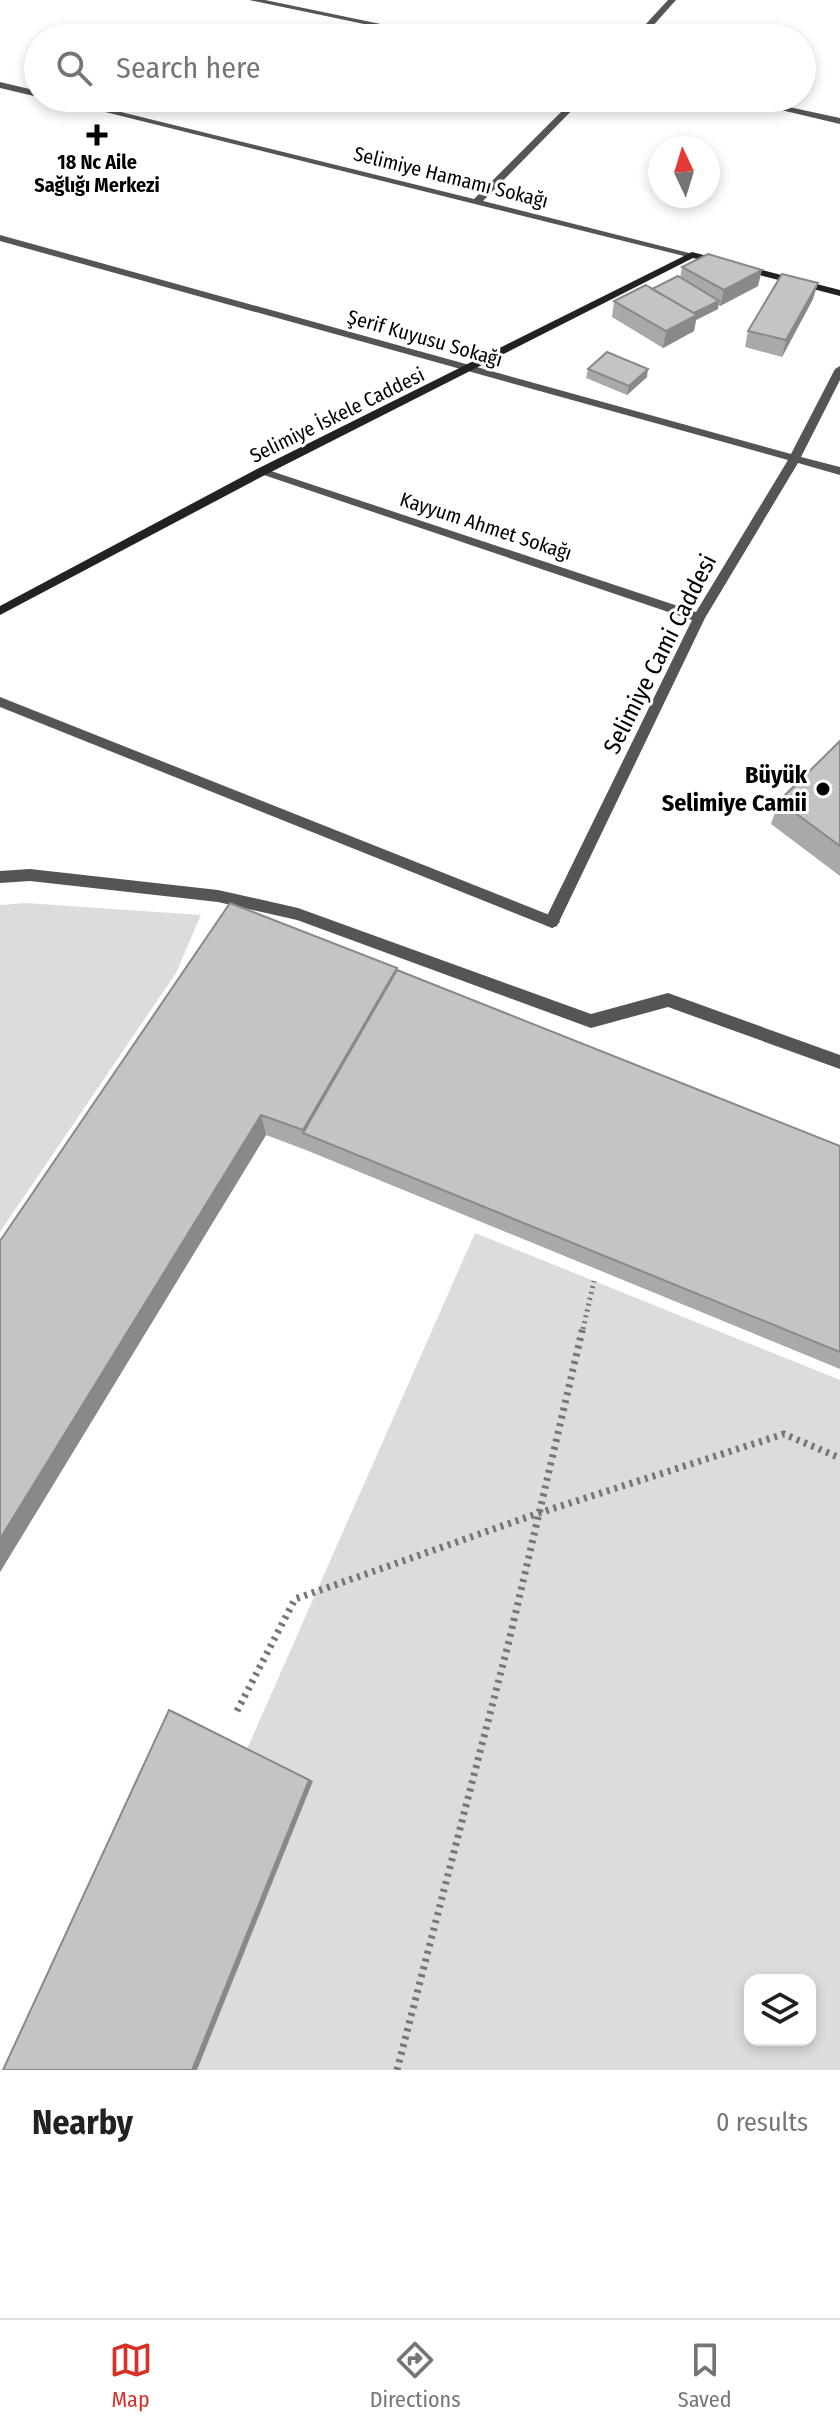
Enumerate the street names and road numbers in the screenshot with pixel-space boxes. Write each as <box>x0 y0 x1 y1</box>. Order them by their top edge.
street label: Selimiye Hamamı Sokağı <box>351 141 551 213</box>
street label: Şerif Kuyusu Sokağı <box>344 304 505 373</box>
street label: Selimiye İskele Caddesi <box>246 362 428 468</box>
street label: Kayyum Ahmet Sokağı <box>397 487 575 565</box>
street label: Selimiye Cami Caddesi <box>598 550 722 758</box>

